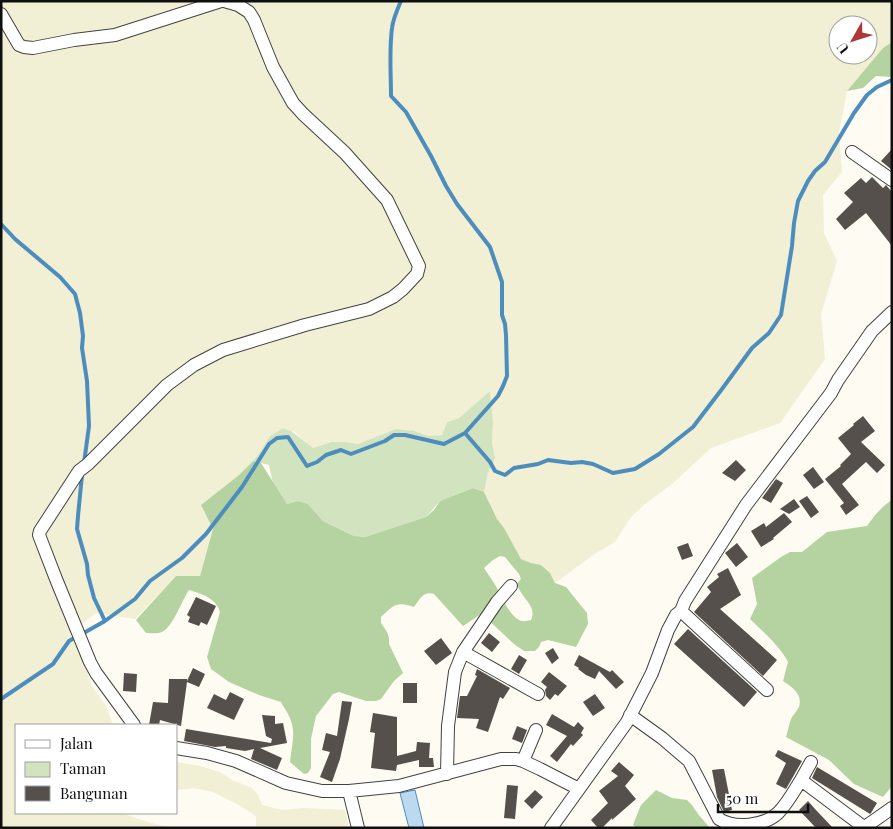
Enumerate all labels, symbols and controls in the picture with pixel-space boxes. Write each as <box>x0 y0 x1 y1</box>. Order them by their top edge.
north arrow <box>828 15 878 65</box>
text: U <box>832 38 853 58</box>
legend <box>15 724 178 814</box>
text: Jalan <box>59 733 93 753</box>
text: Taman <box>60 758 106 778</box>
scale bar <box>718 782 808 814</box>
text: Bangunan <box>60 783 128 803</box>
text: 50 m <box>726 788 759 808</box>

